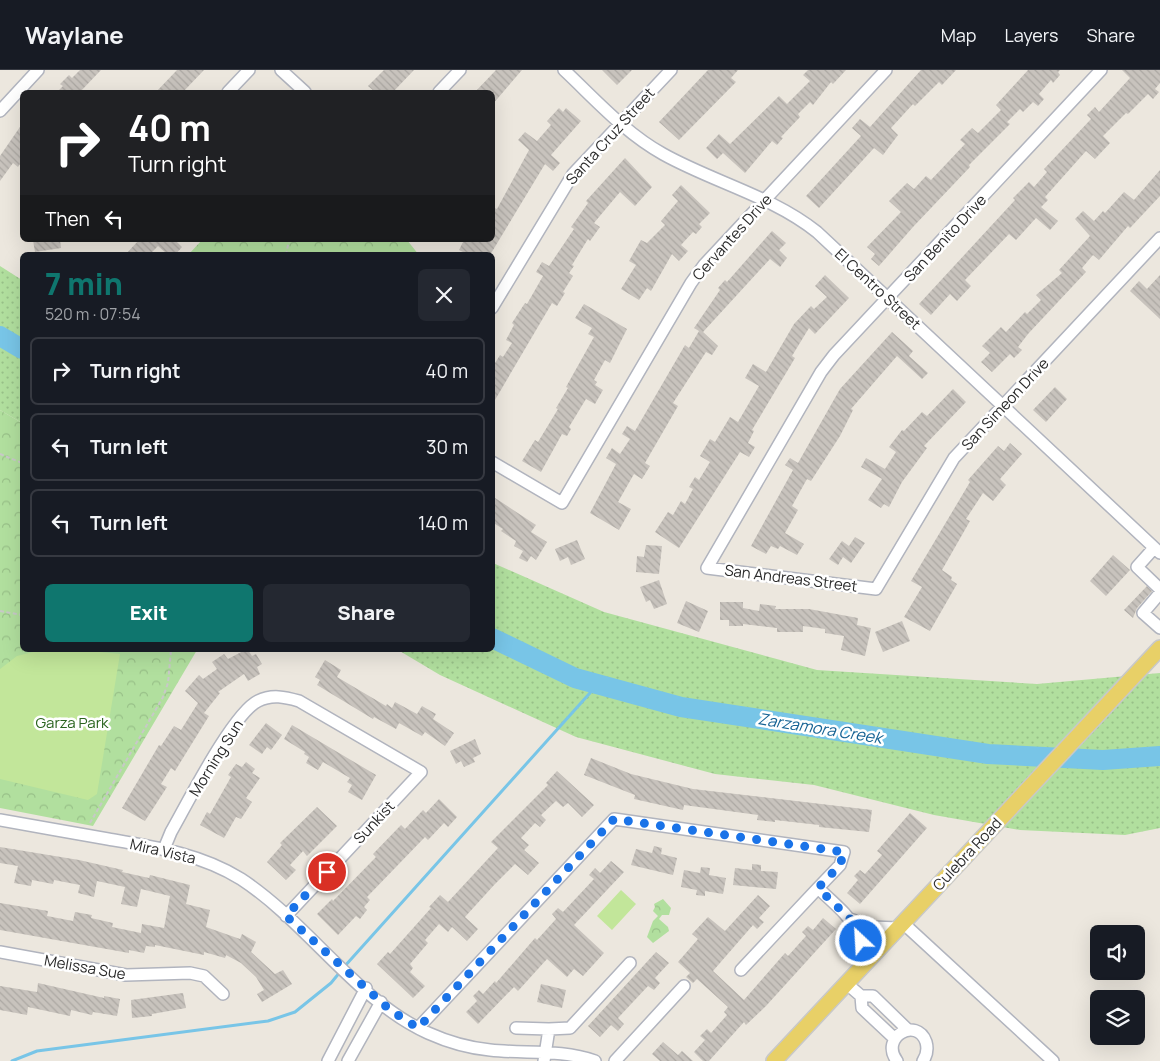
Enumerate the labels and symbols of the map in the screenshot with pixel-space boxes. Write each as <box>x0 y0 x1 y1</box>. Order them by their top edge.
street label: Santa Cruz Street <box>561 83 659 189</box>
street label: Cervantes Drive <box>687 189 777 285</box>
street label: San Benito Drive <box>899 190 991 286</box>
street label: El Centro Street <box>830 244 926 334</box>
street label: San Simeon Drive <box>957 353 1054 455</box>
street label: San Andreas Street <box>723 559 859 597</box>
water label: Zarzamora Creek <box>756 707 886 749</box>
park label: Garza Park <box>35 712 109 733</box>
street label: Morning Sun <box>184 715 248 801</box>
street label: Sunkist <box>349 796 399 848</box>
street label: Culebra Road <box>928 813 1006 895</box>
street label: Mira Vista <box>128 833 198 869</box>
pin <box>306 851 348 893</box>
position arrow <box>834 914 886 966</box>
street label: Melissa Sue <box>43 950 128 985</box>

